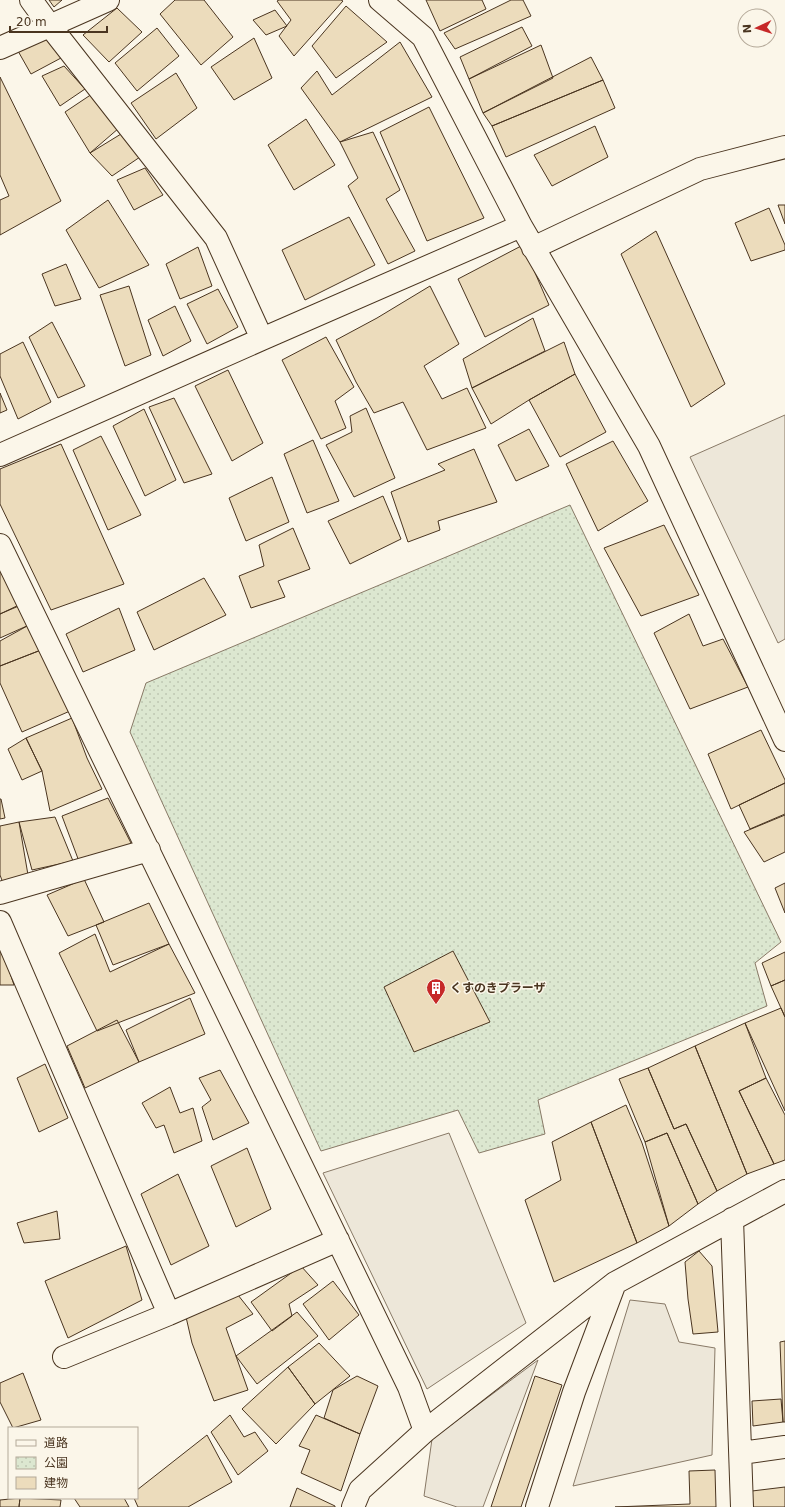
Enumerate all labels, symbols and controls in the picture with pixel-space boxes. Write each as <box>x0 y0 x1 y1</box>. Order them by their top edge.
scale bar <box>10 8 107 34</box>
north arrow <box>737 8 777 48</box>
text: 20 m <box>16 15 47 29</box>
text: N <box>741 24 754 34</box>
building icon: くすのきプラーザ <box>425 977 447 1005</box>
place label: くすのきプラーザ <box>450 981 545 995</box>
legend <box>8 1427 138 1499</box>
text: 道路 <box>44 1436 68 1450</box>
text: 公園 <box>44 1456 68 1470</box>
text: 建物 <box>44 1476 68 1490</box>

